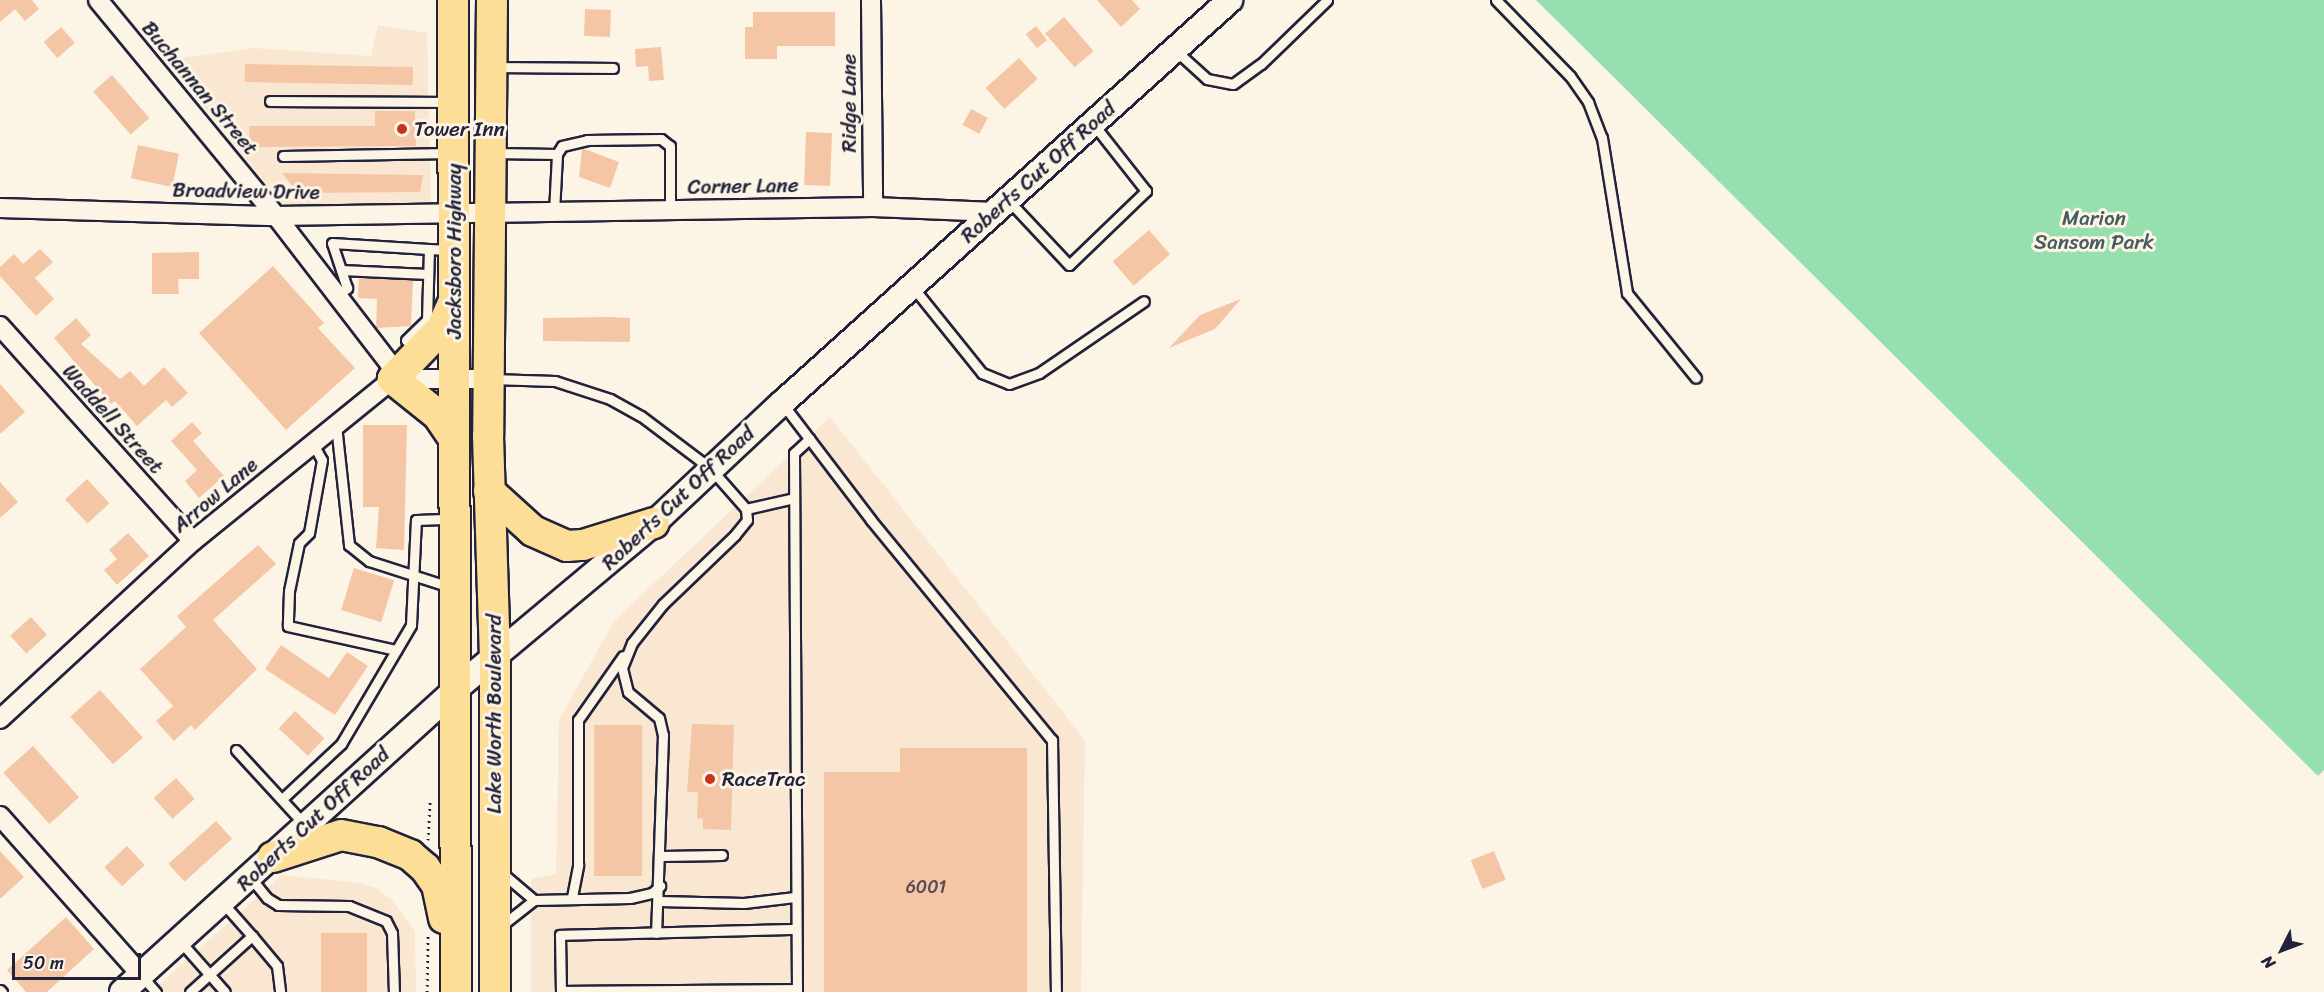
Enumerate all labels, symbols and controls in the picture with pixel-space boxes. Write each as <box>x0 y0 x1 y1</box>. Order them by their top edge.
street label: Buchannan Street <box>136 16 264 160</box>
street label: Ridge Lane <box>836 54 862 152</box>
street label: Roberts Cut Off Road <box>955 96 1121 248</box>
place label: Tower Inn <box>414 116 505 142</box>
marker: Tower Inn <box>395 122 409 136</box>
street label: Jacksboro Highway <box>441 163 467 339</box>
street label: Corner Lane <box>687 172 799 200</box>
street label: Broadview Drive <box>172 177 320 205</box>
park label: Marion Sansom Park <box>2034 205 2154 255</box>
street label: Waddell Street <box>57 359 169 479</box>
street label: Roberts Cut Off Road <box>596 421 760 575</box>
street label: Arrow Lane <box>167 452 263 538</box>
street label: Lake Worth Boulevard <box>481 614 507 814</box>
street label: Roberts Cut Off Road <box>231 742 395 896</box>
place label: RaceTrac <box>722 766 805 792</box>
marker: RaceTrac <box>703 772 717 786</box>
house number: 6001 <box>906 876 946 898</box>
north arrow <box>2252 920 2312 980</box>
scale bar <box>15 941 144 979</box>
text: 50 m <box>23 947 64 979</box>
text: N <box>2254 949 2283 976</box>

